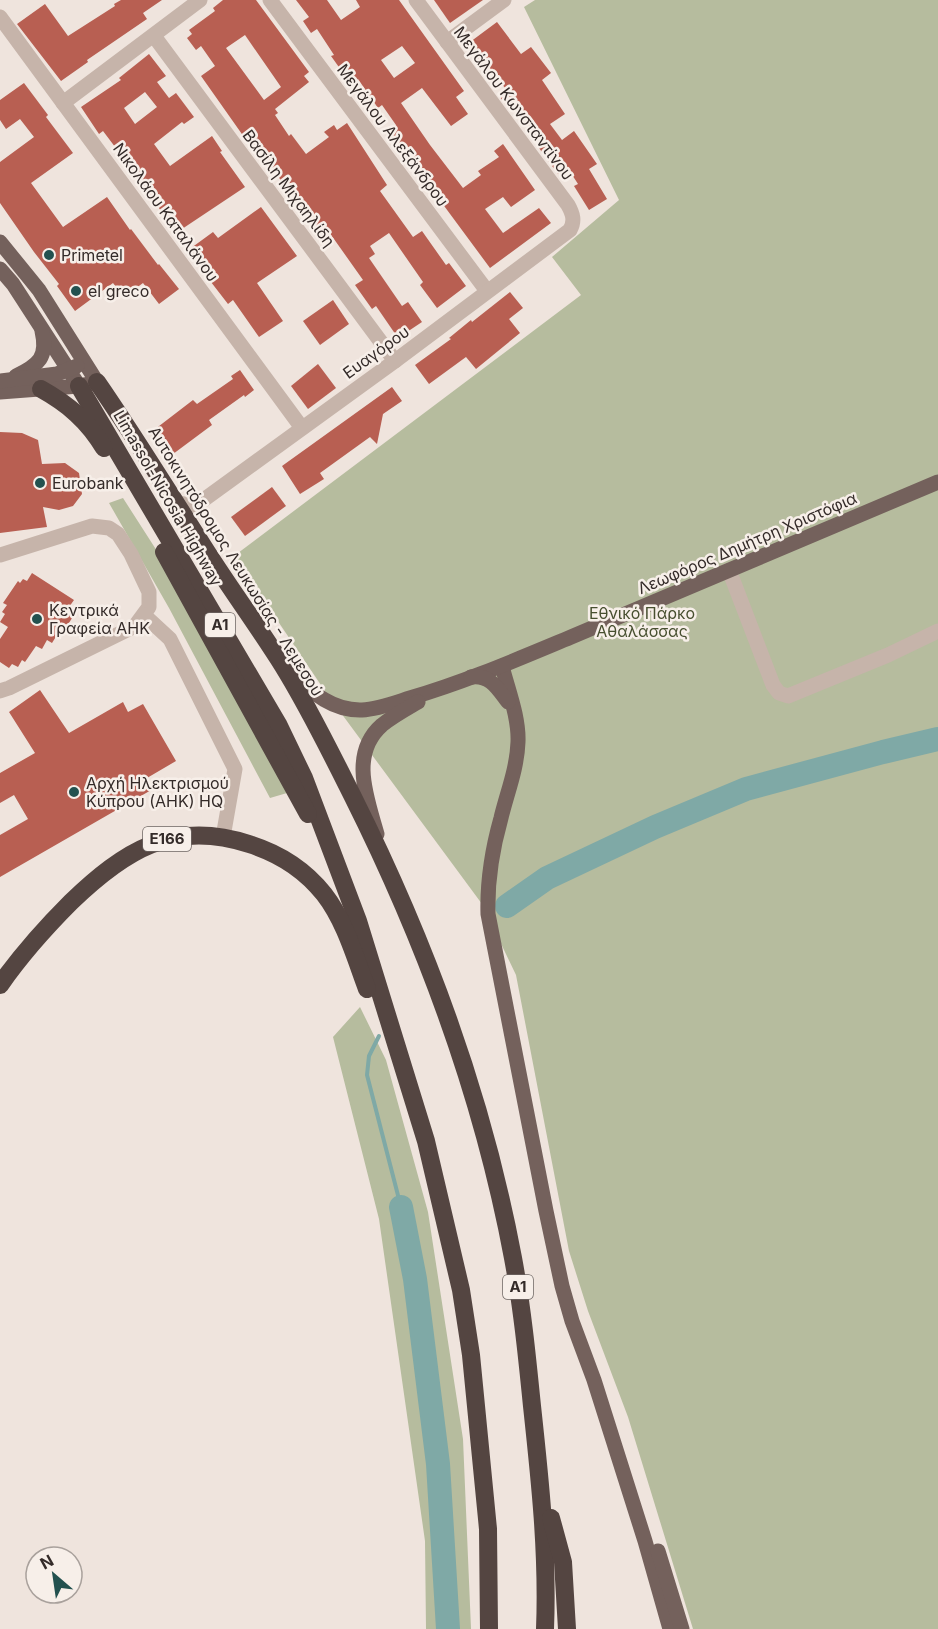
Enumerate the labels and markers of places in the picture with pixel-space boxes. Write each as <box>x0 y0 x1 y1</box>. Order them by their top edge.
place label: Primetel <box>61 245 123 265</box>
marker: Primetel <box>42 248 56 262</box>
place label: el greco <box>88 281 149 301</box>
marker: el greco <box>69 284 83 298</box>
place label: Eurobank <box>52 473 124 493</box>
marker: Eurobank <box>33 476 47 490</box>
place label: Κεντρικά Γραφεία ΑΗΚ <box>49 600 150 638</box>
marker: Κεντρικά Γραφεία ΑΗΚ <box>30 612 44 626</box>
place label: Αρχή Ηλεκτρισμού Κύπρου (ΑΗΚ) HQ <box>86 773 229 811</box>
marker: Αρχή Ηλεκτρισμού Κύπρου (ΑΗΚ) HQ <box>67 785 81 799</box>

